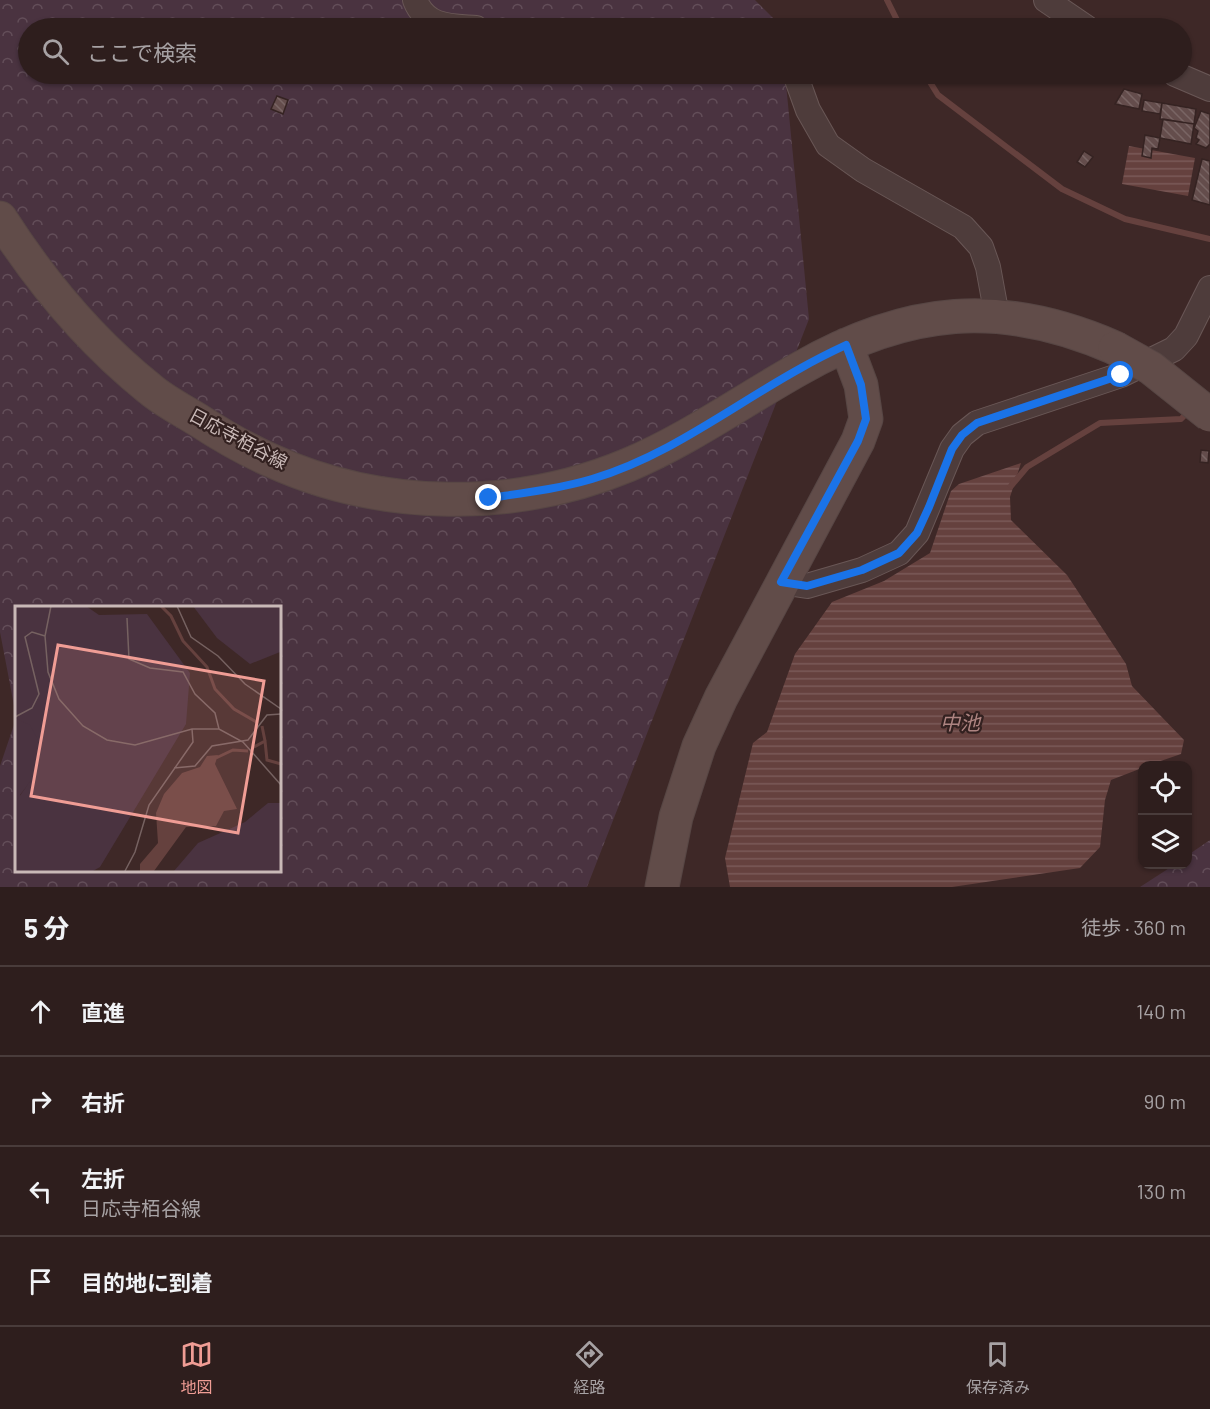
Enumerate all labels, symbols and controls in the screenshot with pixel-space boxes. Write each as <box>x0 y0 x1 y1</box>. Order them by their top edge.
search box <box>18 18 1192 84</box>
icon: search <box>39 35 72 68</box>
text: ここで検索 <box>87 39 197 65</box>
route start <box>1107 361 1133 387</box>
street label: 日応寺栢谷線 <box>186 403 291 473</box>
route end <box>475 484 501 510</box>
inset map <box>15 606 280 872</box>
water label: 中池 <box>940 710 982 734</box>
map controls <box>1138 761 1192 869</box>
button: locate <box>1138 761 1192 815</box>
button: layers <box>1138 815 1192 869</box>
text: 5 分 <box>24 912 69 943</box>
text: 徒歩 · 360 m <box>1081 915 1186 939</box>
icon: ahead <box>24 995 57 1028</box>
text: 直進 <box>81 999 125 1025</box>
text: 140 m <box>1136 999 1186 1023</box>
icon: right <box>24 1085 57 1118</box>
text: 右折 <box>81 1089 125 1115</box>
text: 90 m <box>1144 1089 1186 1113</box>
text: 左折 <box>81 1165 125 1191</box>
icon: left <box>24 1175 57 1208</box>
text: 130 m <box>1137 1179 1186 1203</box>
text: 日応寺栢谷線 <box>81 1196 201 1220</box>
icon: arrive <box>24 1265 57 1298</box>
text: 目的地に到着 <box>81 1269 213 1295</box>
tab: 地図 <box>180 1338 213 1398</box>
tab: 経路 <box>573 1338 606 1398</box>
tab: 保存済み <box>966 1338 1030 1398</box>

